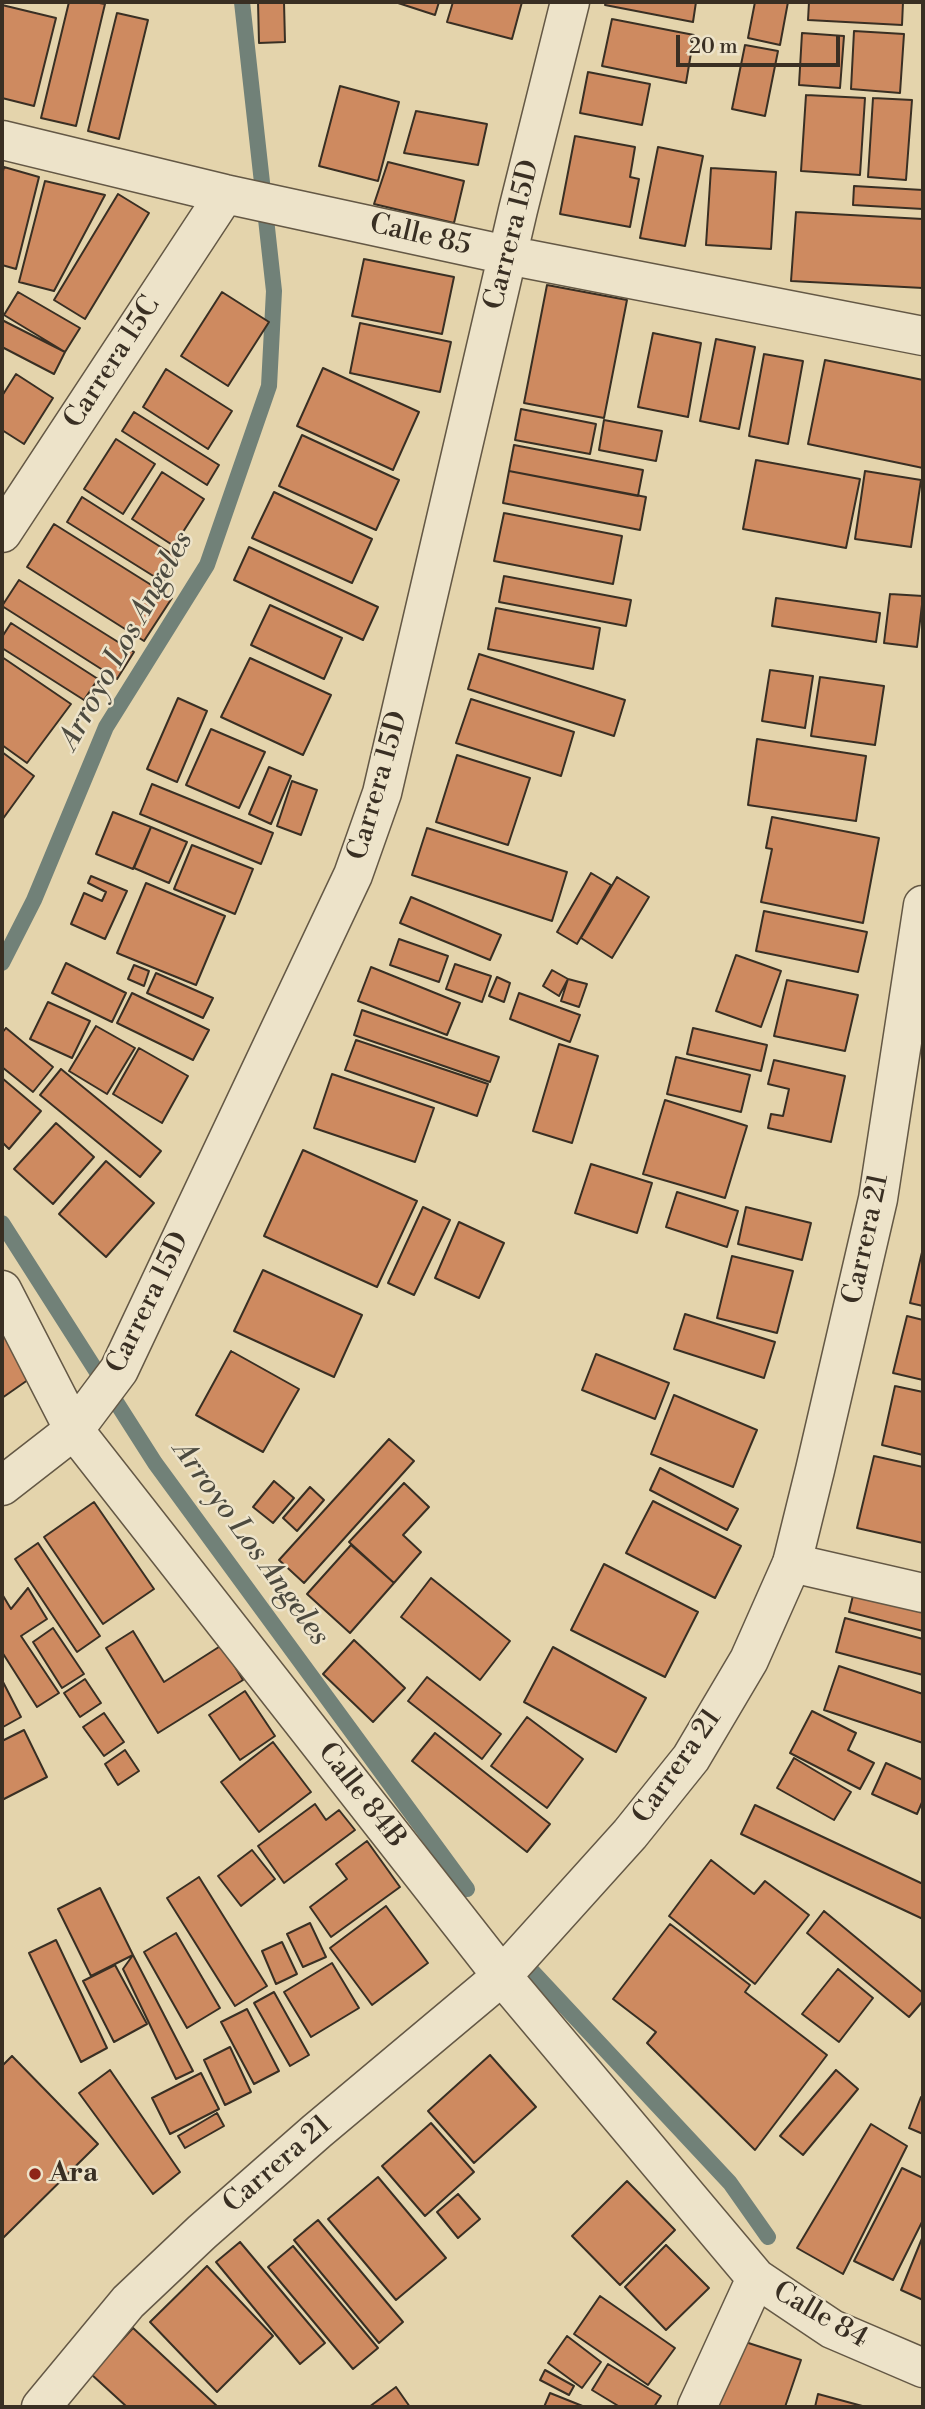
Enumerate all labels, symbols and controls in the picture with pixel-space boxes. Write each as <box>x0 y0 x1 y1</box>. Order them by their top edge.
scale bar <box>680 21 844 65</box>
text: 20 m <box>689 34 738 60</box>
street label: Carrera 15D <box>478 157 548 313</box>
street label: Calle 85 <box>366 208 474 264</box>
street label: Carrera 15C <box>58 291 168 435</box>
water label: Arroyo Los Angeles <box>52 526 202 756</box>
street label: Carrera 15D <box>342 708 416 864</box>
street label: Carrera 21 <box>837 1171 897 1307</box>
street label: Carrera 15D <box>100 1227 198 1379</box>
water label: Arroyo Los Angeles <box>164 1435 336 1653</box>
street label: Carrera 21 <box>626 1703 730 1831</box>
street label: Calle 84B <box>310 1737 412 1855</box>
street label: Carrera 21 <box>217 2109 339 2221</box>
place label: Ara <box>49 2157 98 2191</box>
marker: Ara <box>27 2166 43 2182</box>
street label: Calle 84 <box>766 2275 874 2357</box>

